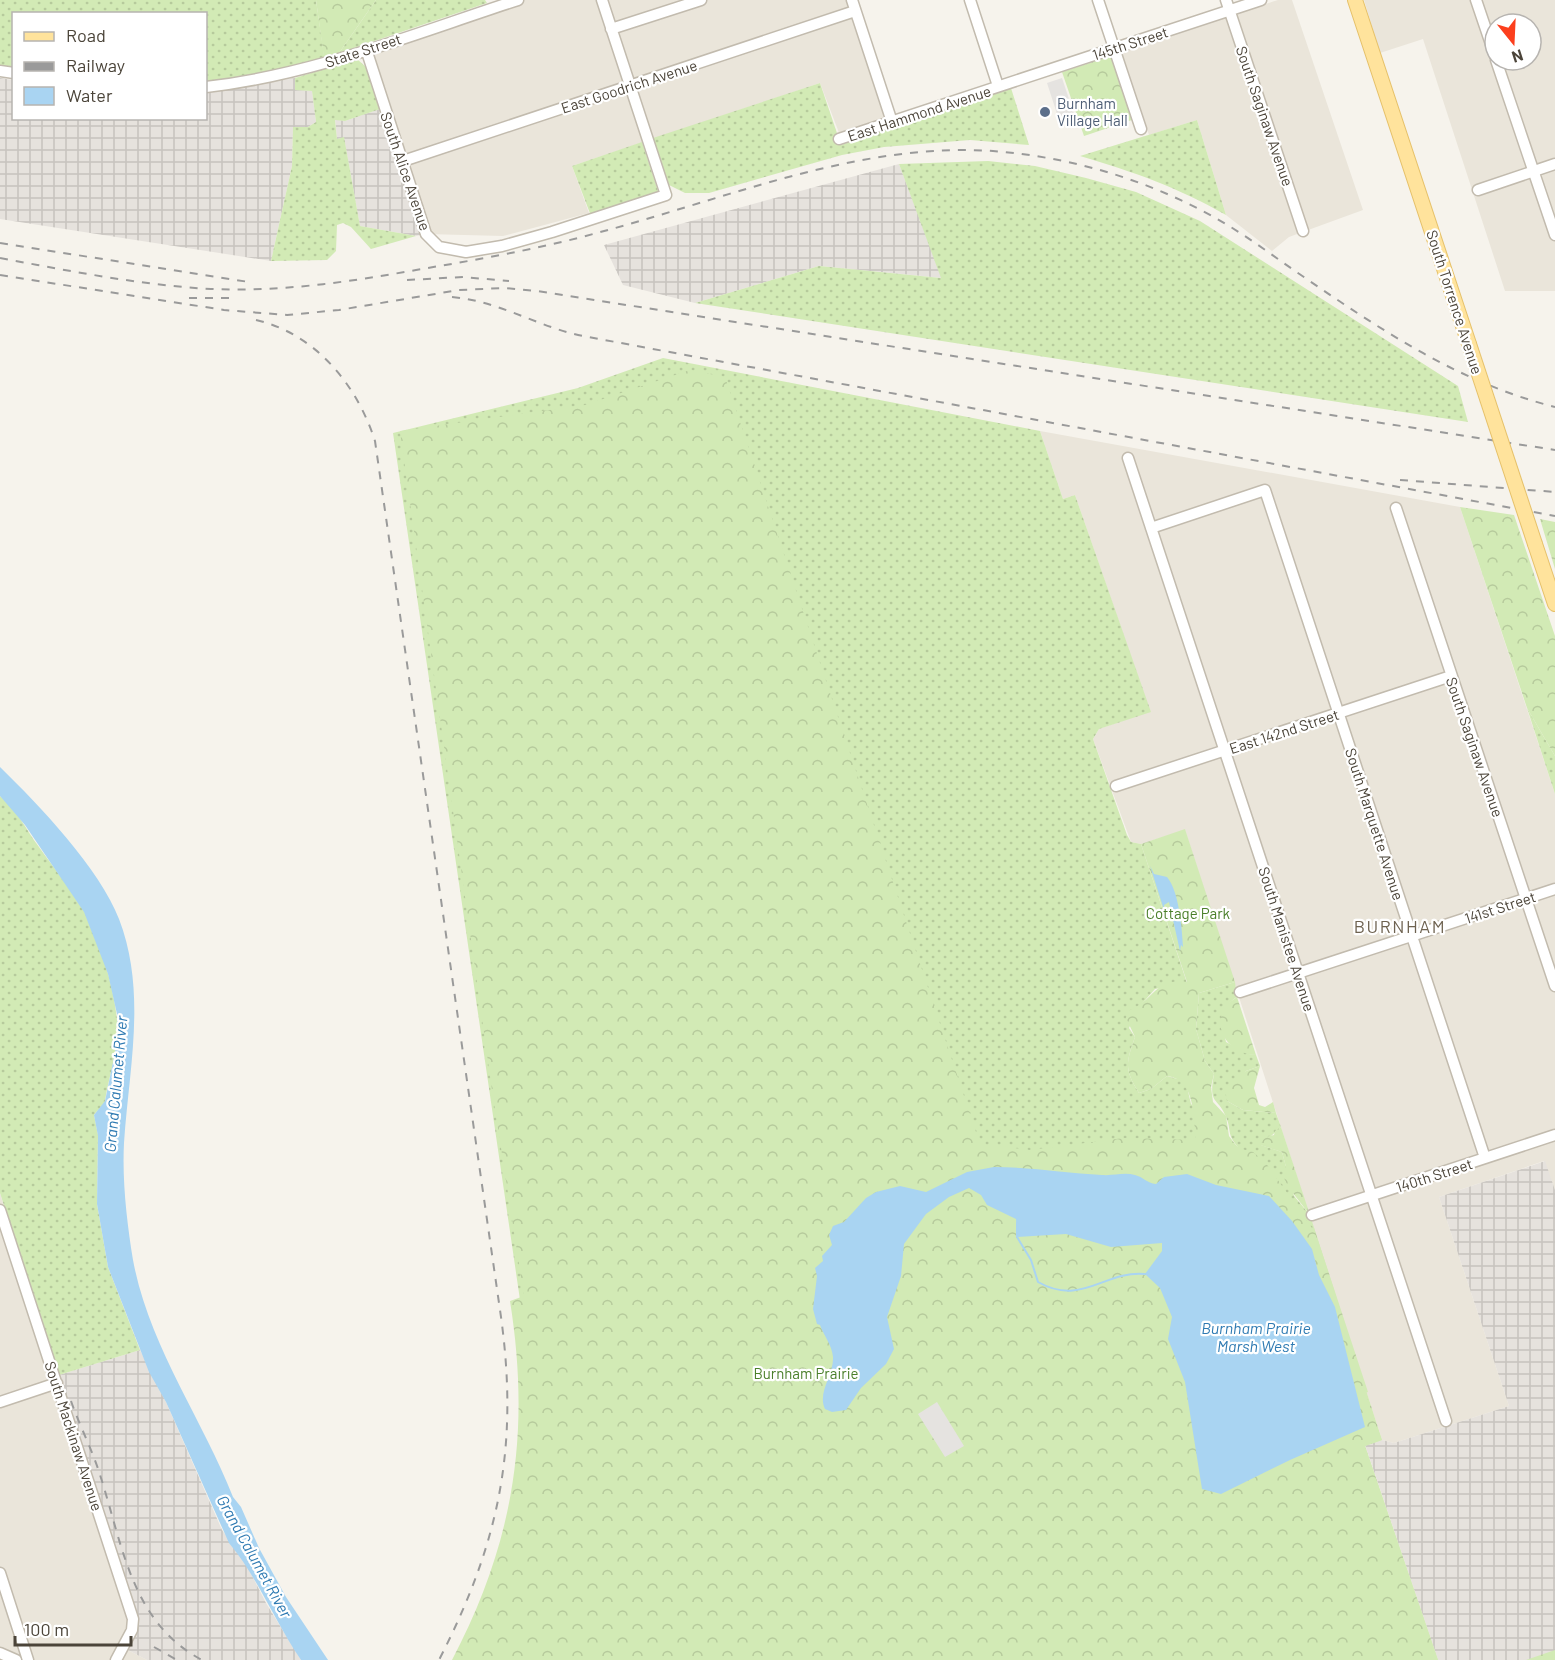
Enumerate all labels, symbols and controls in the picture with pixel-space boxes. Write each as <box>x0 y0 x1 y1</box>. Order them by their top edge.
legend <box>12 12 207 120</box>
north arrow <box>1483 12 1543 72</box>
street label: 145th Street <box>1090 22 1170 64</box>
text: Road <box>66 24 106 46</box>
street label: State Street <box>323 29 403 71</box>
street label: South Saginaw Avenue <box>1233 44 1297 188</box>
text: N <box>1510 46 1526 67</box>
text: Railway <box>66 54 125 76</box>
street label: East Goodrich Avenue <box>559 56 699 116</box>
street label: East Hammond Avenue <box>845 81 993 145</box>
text: Water <box>66 84 113 106</box>
place label: Burnham Village Hall <box>1057 94 1128 129</box>
marker: Burnham Village Hall <box>1038 105 1052 119</box>
street label: South Alice Avenue <box>377 109 435 233</box>
street label: South Torrence Avenue <box>1423 228 1487 376</box>
street label: South Saginaw Avenue <box>1443 675 1507 819</box>
street label: East 142nd Street <box>1227 705 1341 757</box>
street label: South Marquette Avenue <box>1342 746 1408 902</box>
street label: South Manistee Avenue <box>1255 864 1319 1014</box>
street label: 141st Street <box>1462 887 1538 927</box>
park label: Cottage Park <box>1146 904 1231 922</box>
district label: BURNHAM <box>1354 915 1446 937</box>
water label: Grand Calumet River <box>100 1014 131 1153</box>
street label: 140th Street <box>1393 1154 1475 1196</box>
water label: Burnham Prairie Marsh West <box>1201 1318 1311 1355</box>
street label: South Mackinaw Avenue <box>41 1359 107 1513</box>
park label: Burnham Prairie <box>753 1364 859 1382</box>
water label: Grand Calumet River <box>213 1491 297 1622</box>
scale bar <box>15 1609 130 1647</box>
text: 100 m <box>24 1618 69 1640</box>

